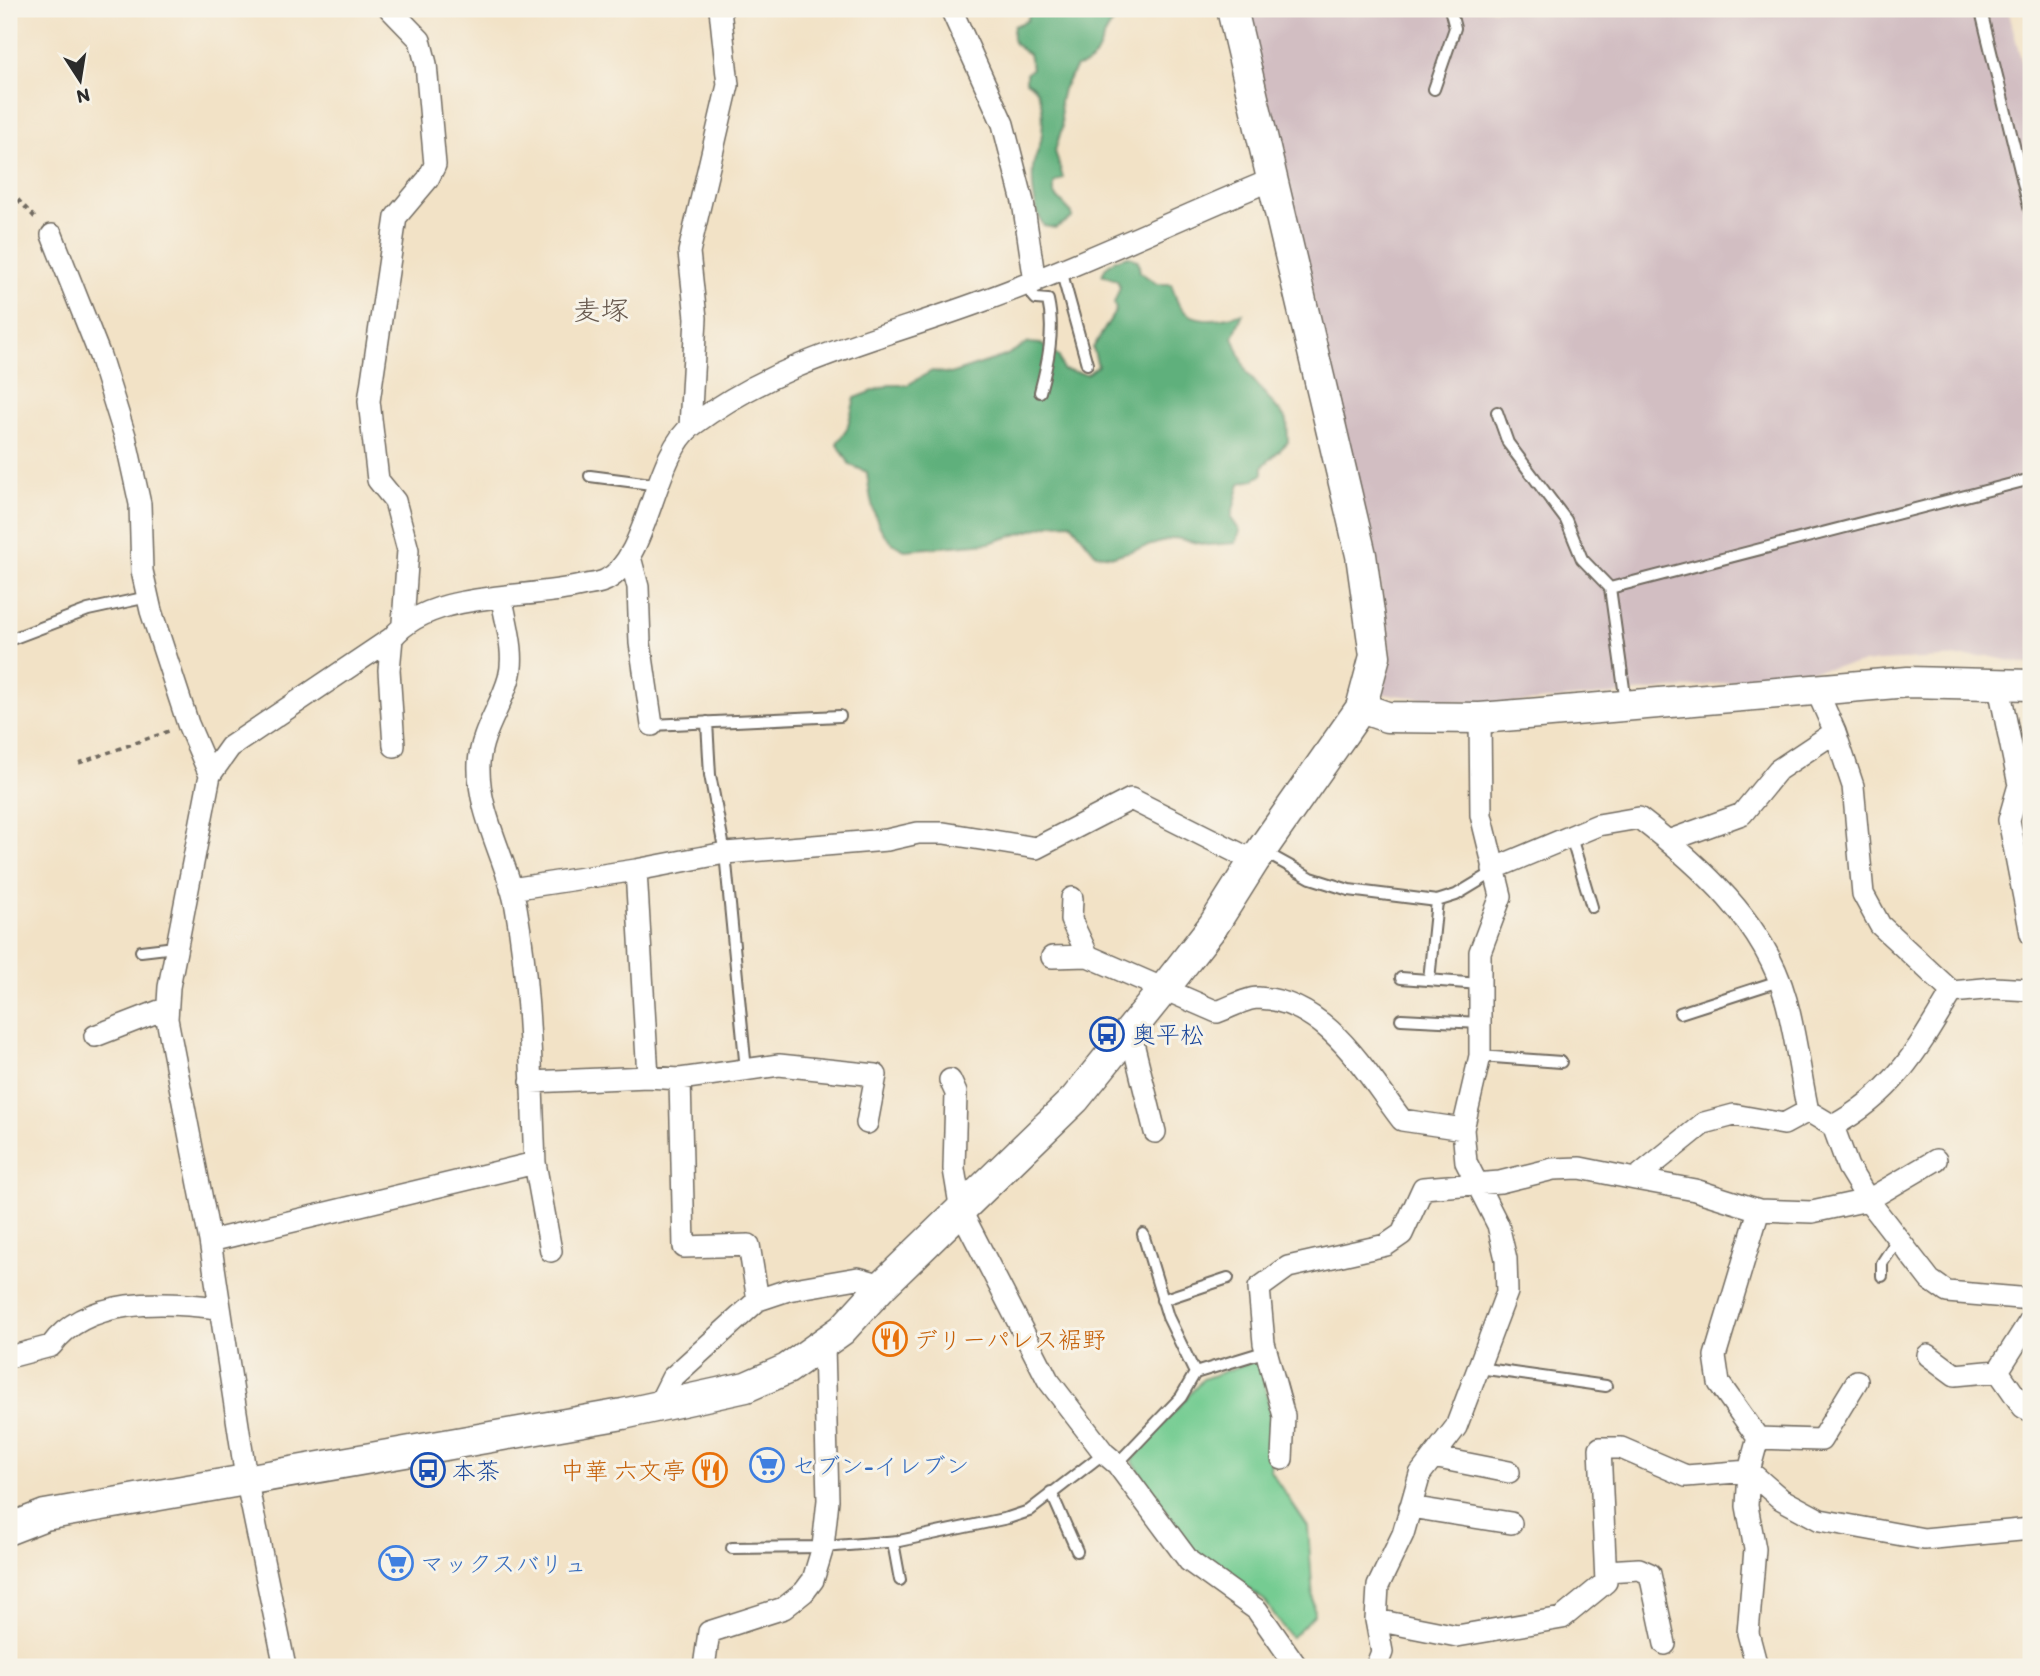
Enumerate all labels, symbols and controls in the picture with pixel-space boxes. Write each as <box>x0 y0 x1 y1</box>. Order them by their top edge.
north arrow <box>46 46 116 116</box>
text: N <box>75 84 92 109</box>
district label: 麦塚 <box>573 293 629 327</box>
bus stop icon: 奥平松 <box>1088 1015 1126 1053</box>
place label: 奥平松 <box>1132 1020 1204 1049</box>
restaurant icon: デリーパレス裾野 <box>871 1320 909 1358</box>
place label: デリーパレス裾野 <box>914 1325 1106 1354</box>
supermarket icon: セブン-イレブン <box>748 1446 786 1484</box>
bus stop icon: 本茶 <box>409 1451 447 1489</box>
restaurant icon: 中華 六文亭 <box>691 1451 729 1489</box>
place label: セブン-イレブン <box>792 1451 970 1480</box>
place label: 本茶 <box>452 1456 500 1485</box>
place label: 中華 六文亭 <box>561 1456 686 1485</box>
supermarket icon: マックスバリュ <box>377 1544 415 1582</box>
place label: マックスバリュ <box>420 1549 588 1578</box>

